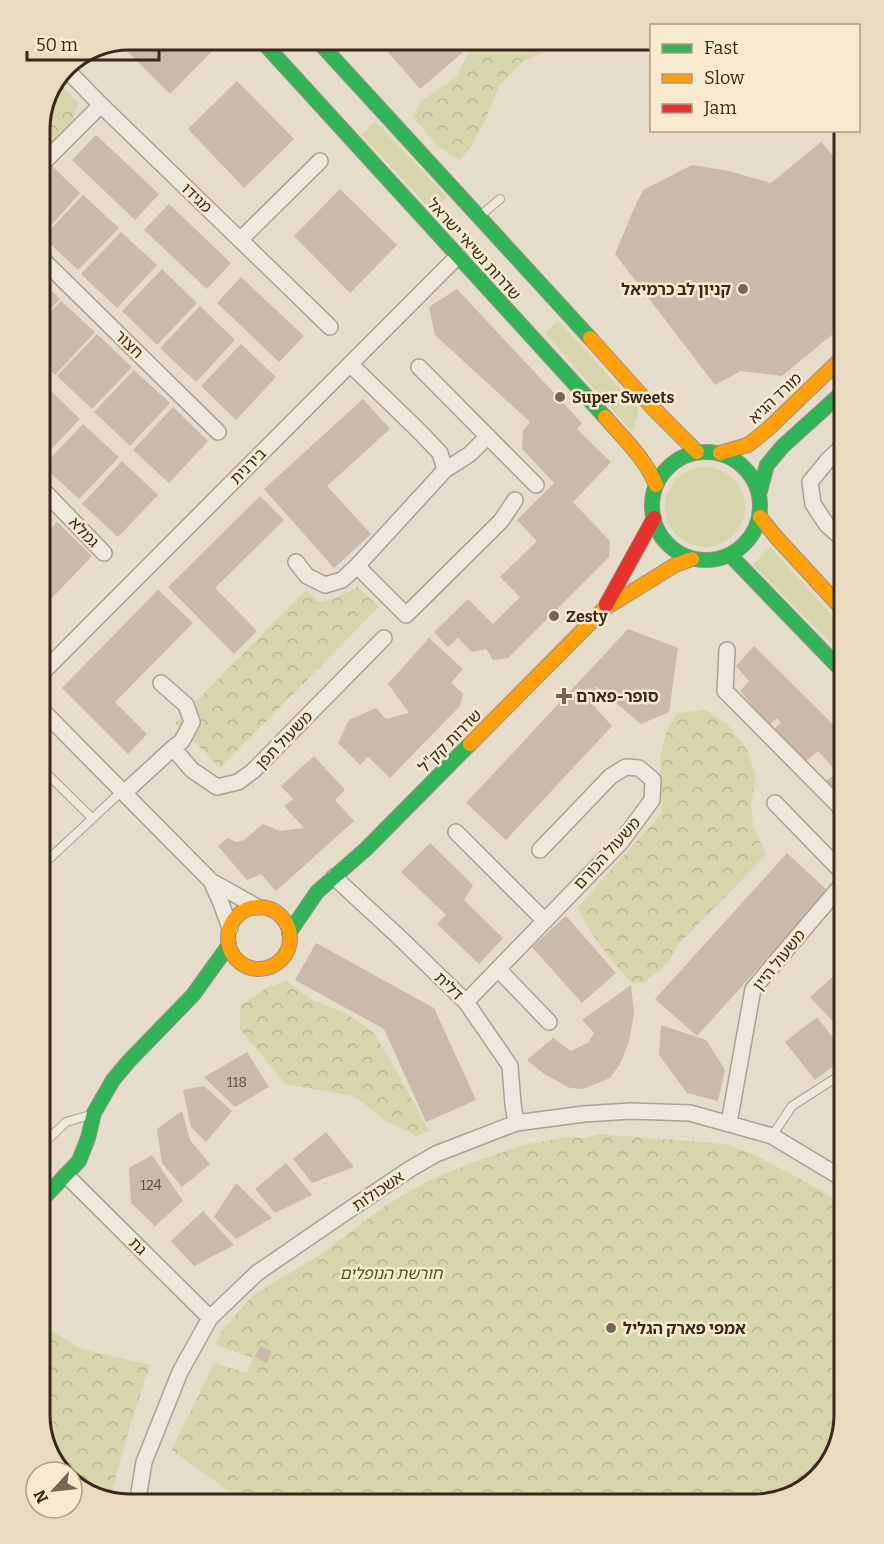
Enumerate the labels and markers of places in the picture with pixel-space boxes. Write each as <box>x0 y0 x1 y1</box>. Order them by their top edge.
place label: קניון לב כרמיאל <box>621 280 732 299</box>
marker: קניון לב כרמיאל <box>736 282 750 296</box>
place label: Super Sweets <box>572 388 674 407</box>
marker: Super Sweets <box>553 390 567 404</box>
place label: Zesty <box>566 607 608 626</box>
marker: Zesty <box>547 609 561 623</box>
place label: סופר-פארם <box>576 687 659 706</box>
marker: סופר-פארם <box>557 689 571 703</box>
place label: אמפי פארק הגליל <box>623 1319 746 1338</box>
marker: אמפי פארק הגליל <box>604 1321 618 1335</box>

